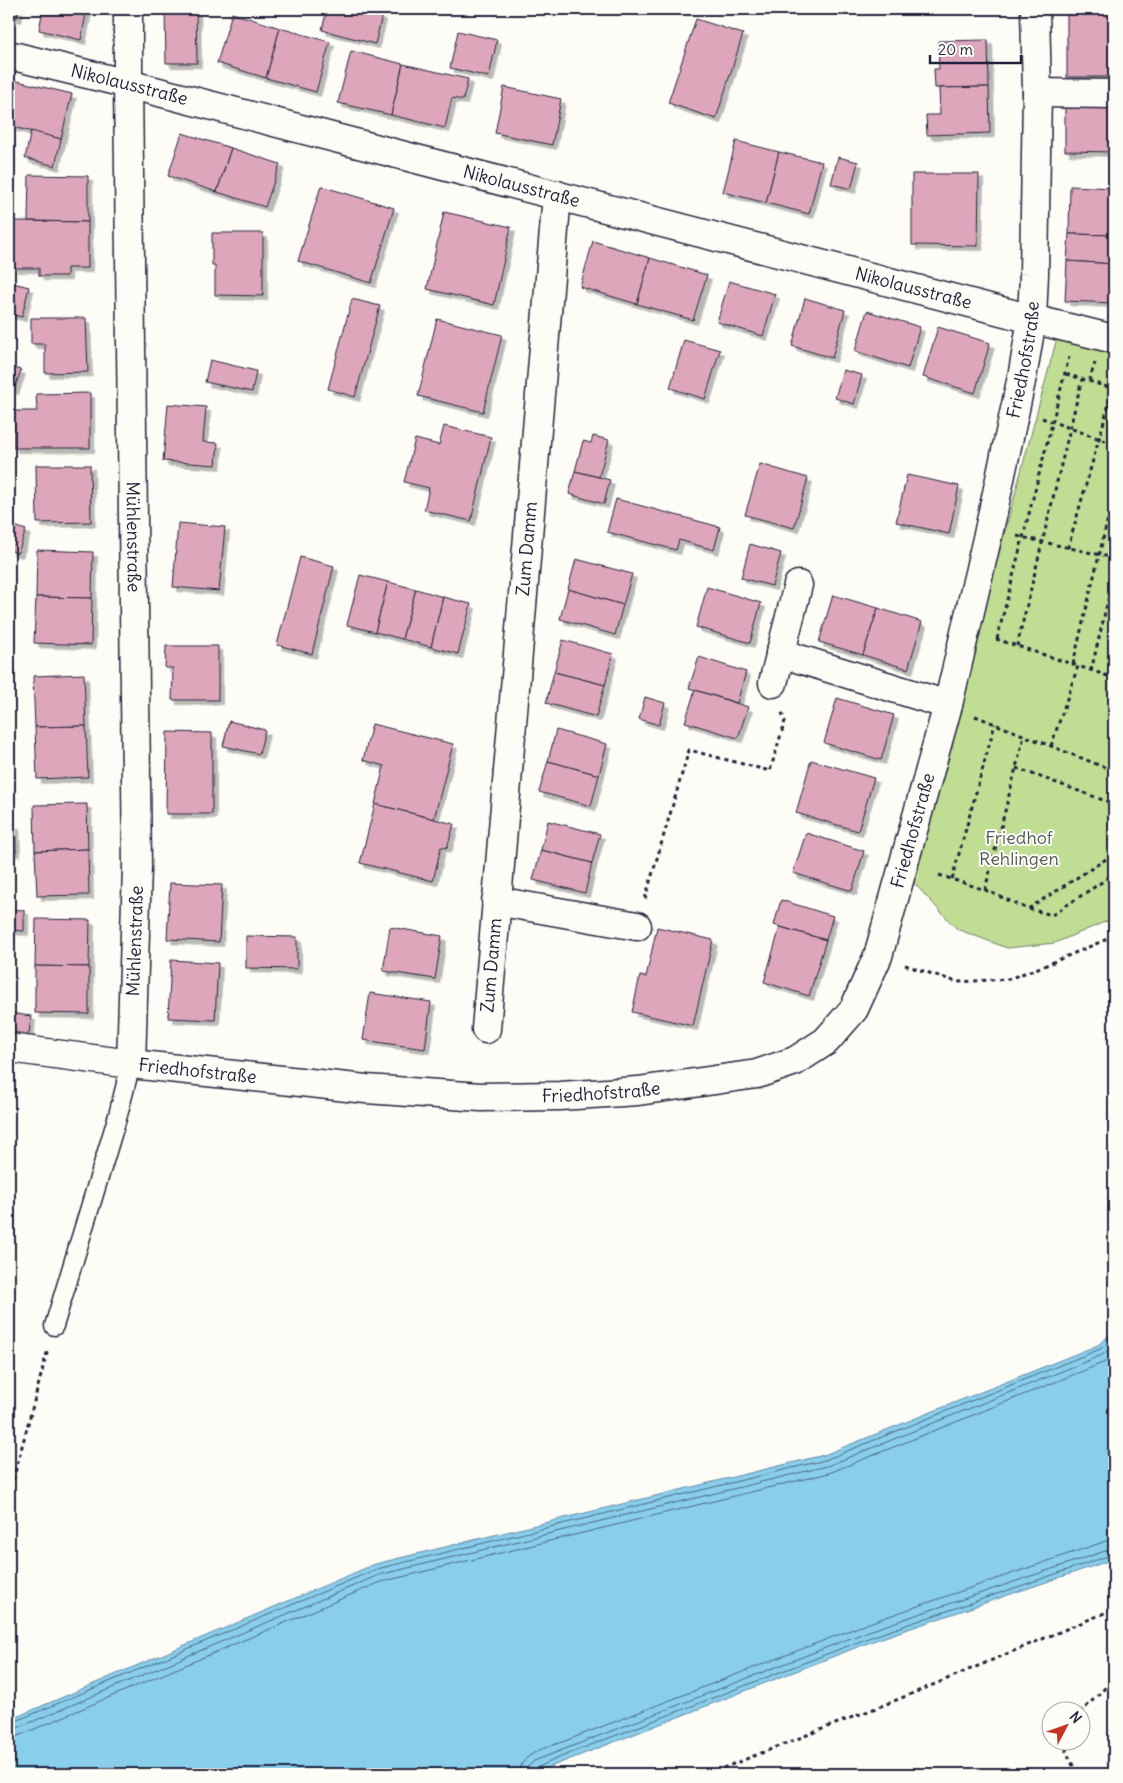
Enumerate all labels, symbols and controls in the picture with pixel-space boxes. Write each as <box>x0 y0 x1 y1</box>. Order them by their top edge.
scale bar <box>930 32 1022 64</box>
text: 20 m <box>938 40 973 59</box>
street label: Nikolausstraße <box>69 59 190 110</box>
street label: Nikolausstraße <box>461 160 582 212</box>
street label: Nikolausstraße <box>853 261 974 314</box>
street label: Friedhofstraße <box>1001 301 1044 420</box>
street label: Mühlenstraße <box>122 481 146 592</box>
street label: Zum Damm <box>511 500 542 597</box>
street label: Friedhofstraße <box>885 770 940 891</box>
park label: Friedhof Rehlingen <box>979 826 1059 870</box>
street label: Mühlenstraße <box>121 885 148 997</box>
street label: Zum Damm <box>475 917 506 1014</box>
street label: Friedhofstraße <box>137 1053 258 1088</box>
street label: Friedhofstraße <box>542 1076 662 1107</box>
north arrow <box>1040 1700 1090 1750</box>
text: N <box>1066 1708 1086 1727</box>

